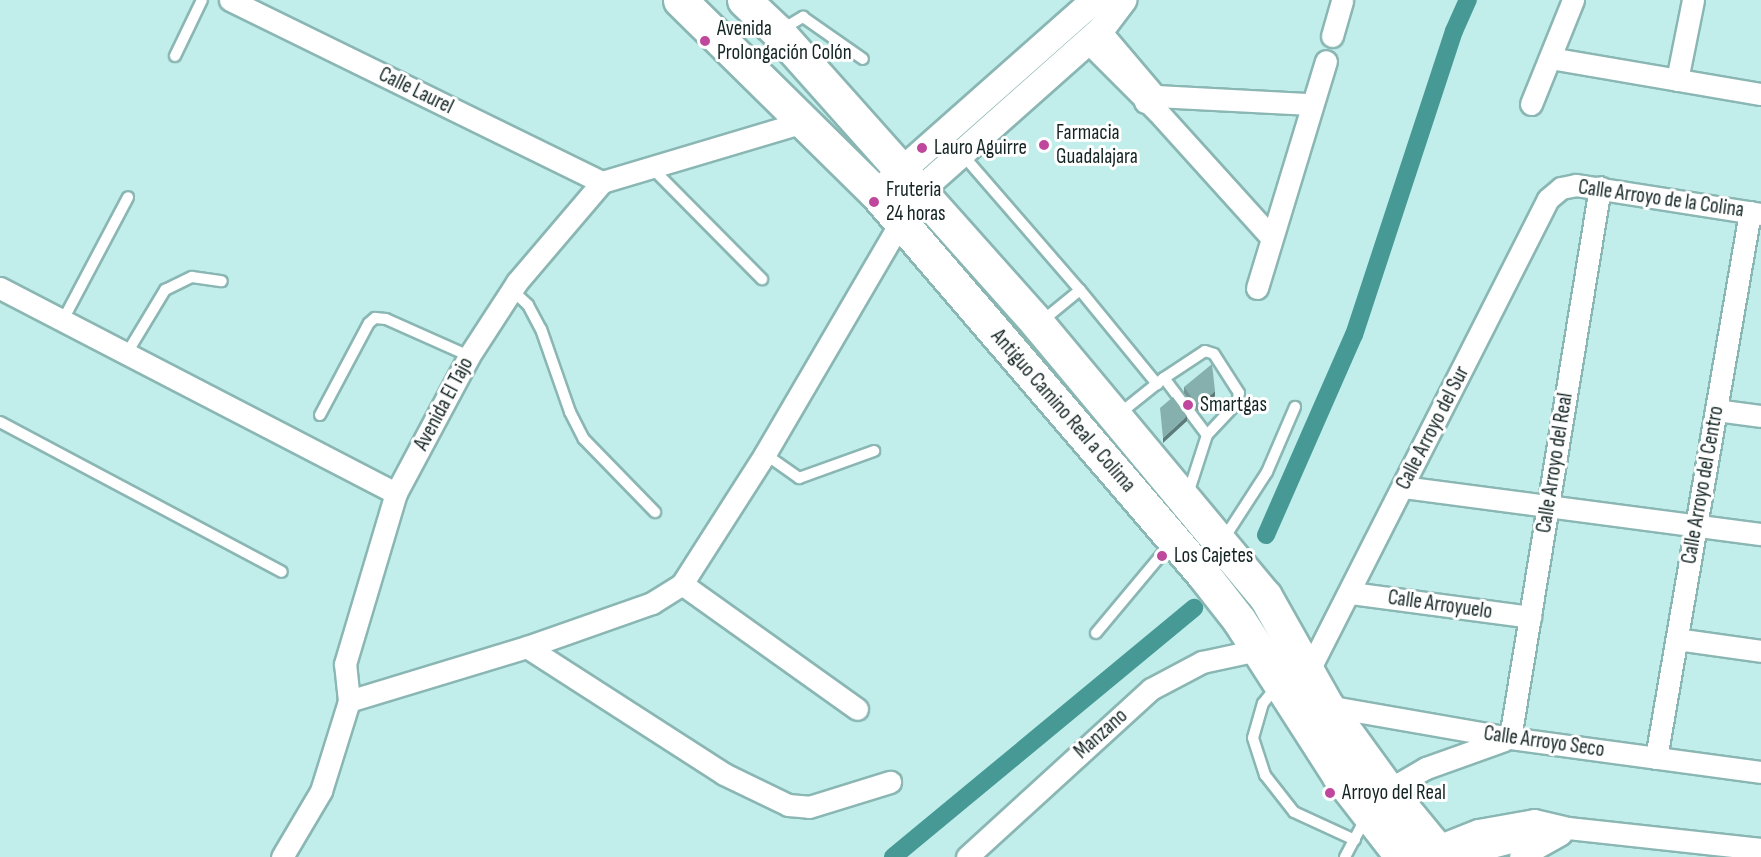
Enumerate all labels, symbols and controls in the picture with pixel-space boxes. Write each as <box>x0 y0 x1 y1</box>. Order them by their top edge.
place label: Avenida Prolongación Colón <box>717 16 852 66</box>
marker: Avenida Prolongación Colón <box>698 34 712 48</box>
street label: Calle Laurel <box>374 62 458 120</box>
place label: Farmacia Guadalajara <box>1056 120 1138 170</box>
place label: Lauro Aguirre <box>934 135 1027 161</box>
marker: Farmacia Guadalajara <box>1037 138 1051 152</box>
marker: Lauro Aguirre <box>915 141 929 155</box>
street label: Calle Arroyo de la Colina <box>1577 175 1745 223</box>
place label: Fruteria 24 horas <box>886 177 946 227</box>
marker: Fruteria 24 horas <box>867 195 881 209</box>
street label: Antiguo Camino Real a Colima <box>985 324 1141 498</box>
street label: Avenida El Tajo <box>409 353 479 455</box>
street label: Calle Arroyo del Sur <box>1391 362 1475 494</box>
street label: Calle Arroyo del Real <box>1531 391 1579 535</box>
place label: Smartgas <box>1200 392 1267 418</box>
marker: Smartgas <box>1181 398 1195 412</box>
street label: Calle Arroyo del Centro <box>1677 404 1729 566</box>
place label: Los Cajetes <box>1174 543 1253 569</box>
marker: Los Cajetes <box>1155 549 1169 563</box>
street label: Calle Arroyuelo <box>1386 585 1494 625</box>
street label: Manzano <box>1069 704 1133 764</box>
street label: Calle Arroyo Seco <box>1482 721 1606 763</box>
place label: Arroyo del Real <box>1342 780 1446 806</box>
marker: Arroyo del Real <box>1323 786 1337 800</box>

